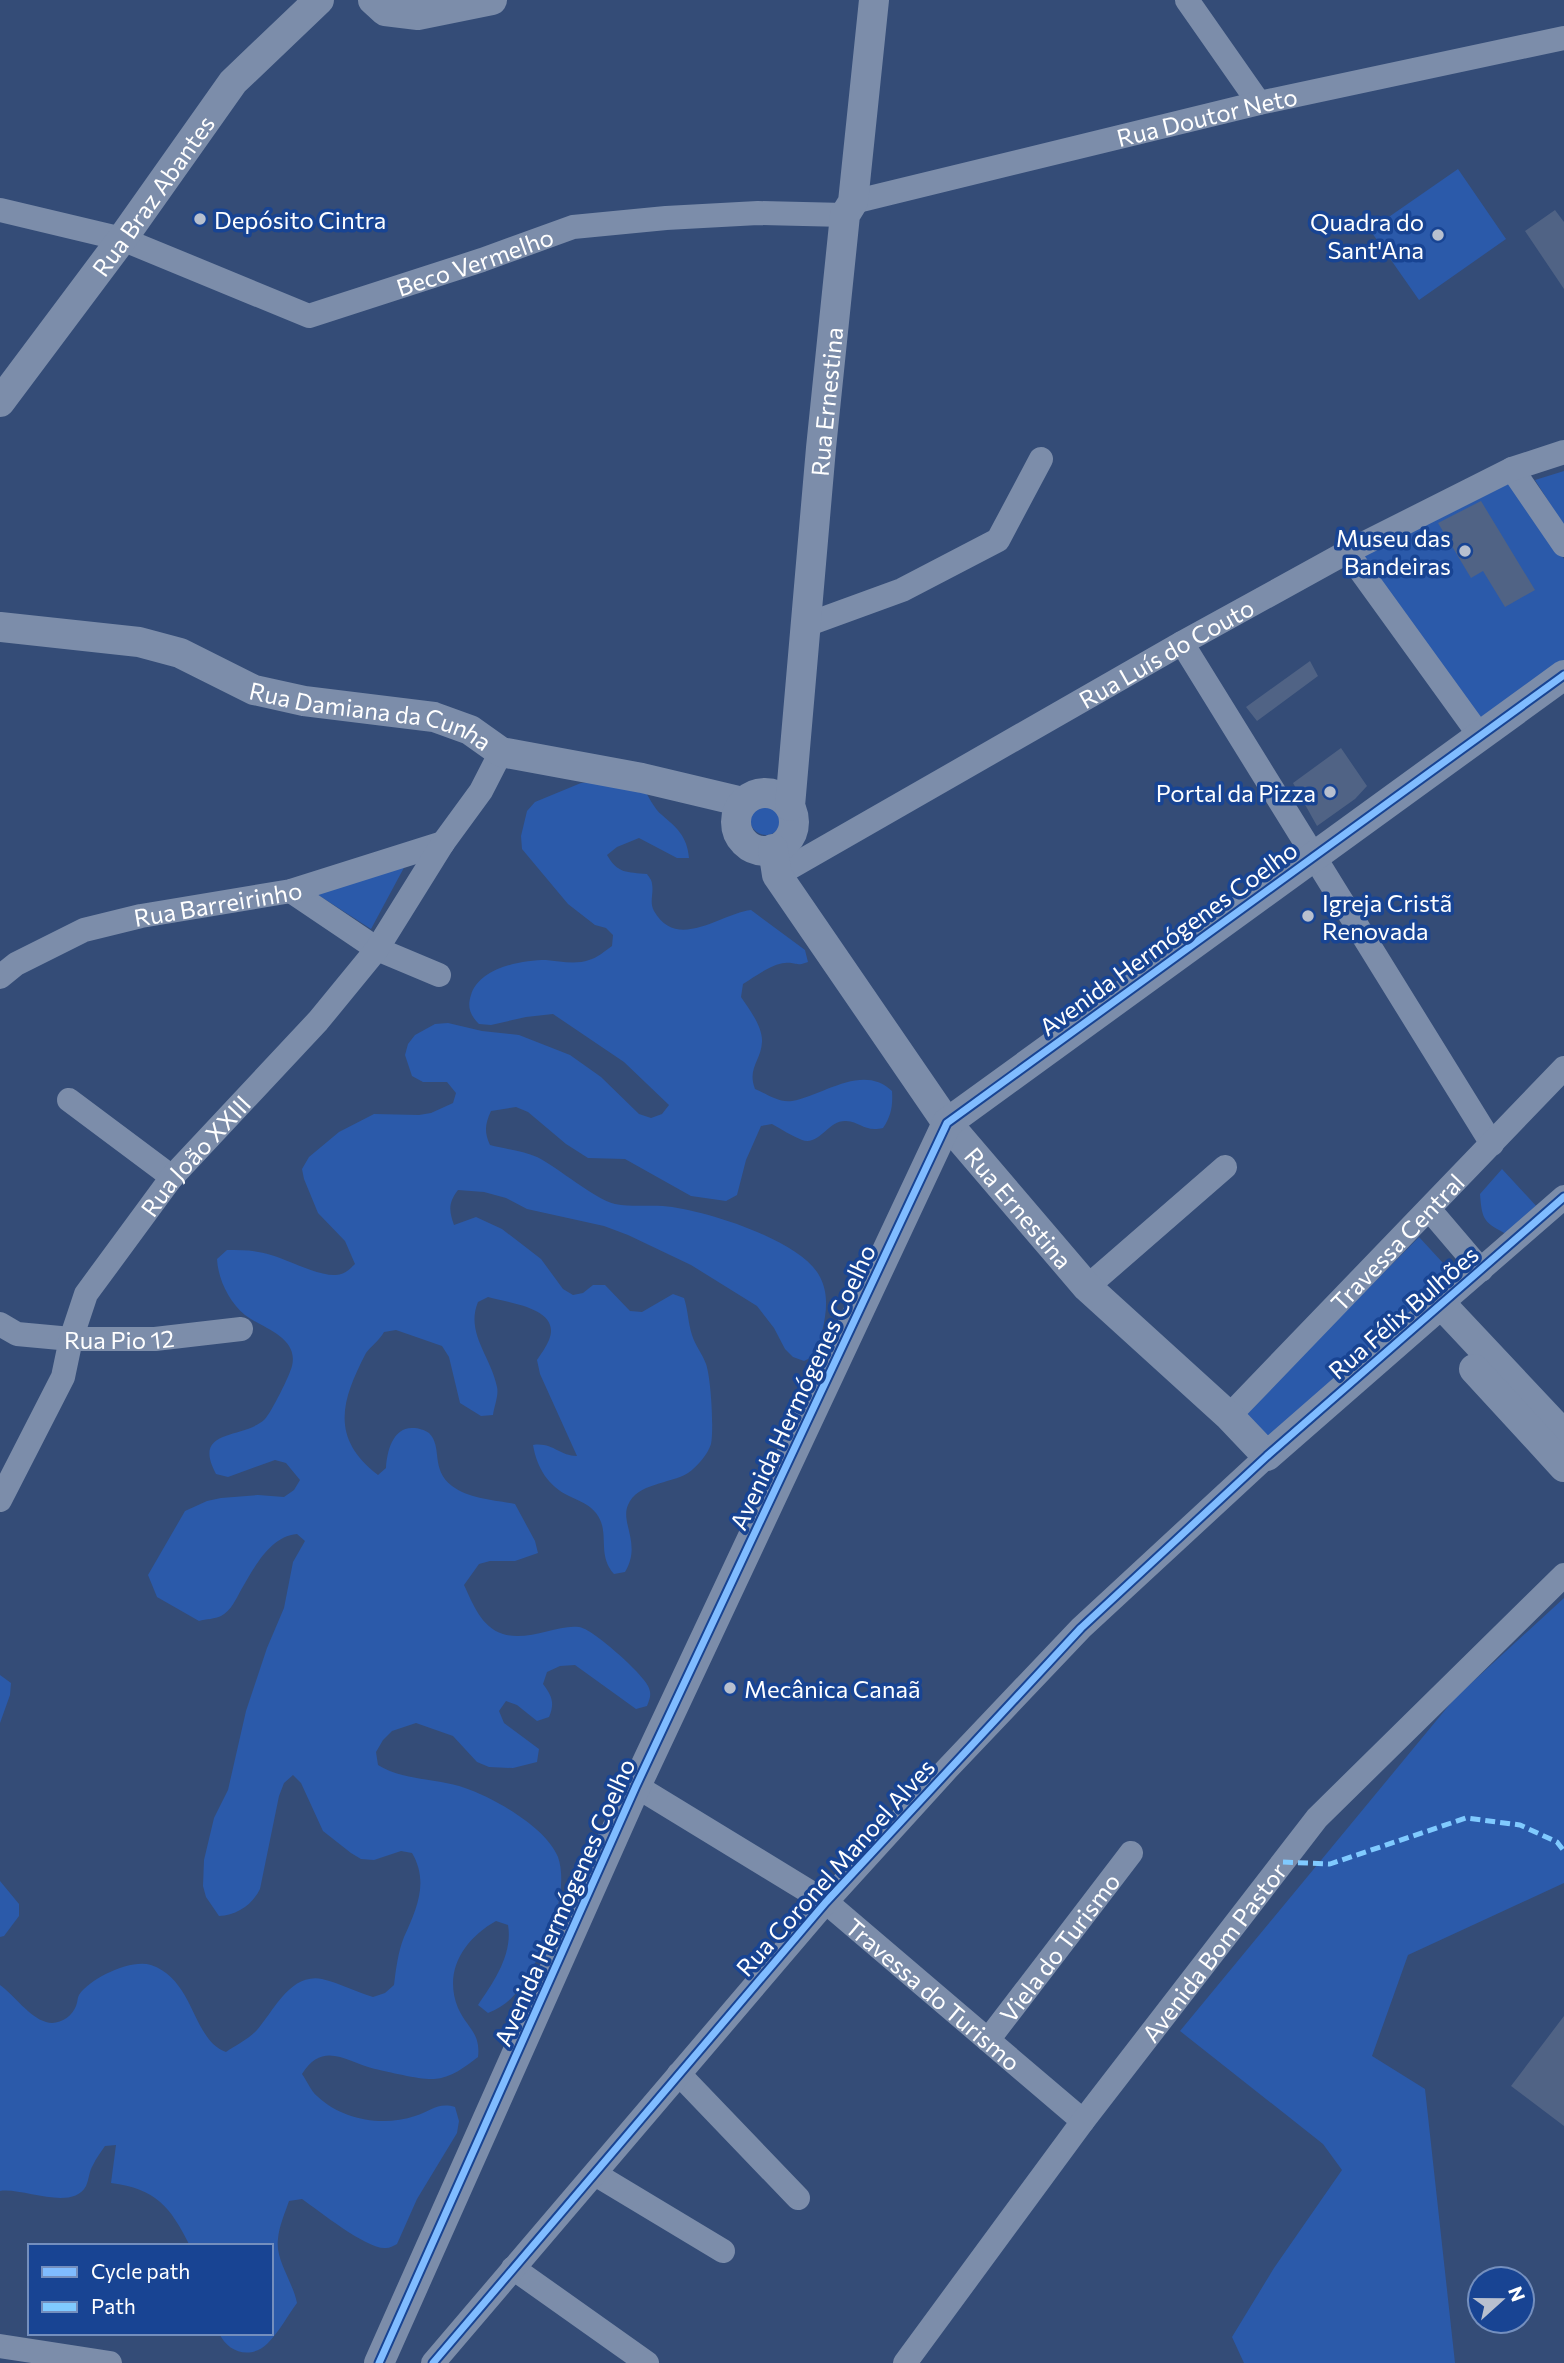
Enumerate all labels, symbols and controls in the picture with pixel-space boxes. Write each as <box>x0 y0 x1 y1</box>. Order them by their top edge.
street label: Rua Doutor Neto <box>1113 81 1300 152</box>
street label: Rua Braz Abantes <box>85 109 220 281</box>
place label: Depósito Cintra <box>214 205 386 234</box>
place label: Quadra do Sant'Ana <box>1310 207 1424 264</box>
marker: Depósito Cintra <box>192 211 208 227</box>
street label: Beco Vermelho <box>392 221 557 301</box>
marker: Quadra do Sant'Ana <box>1430 227 1446 243</box>
street label: Rua Ernestina <box>804 325 848 477</box>
place label: Museu das Bandeiras <box>1336 523 1451 580</box>
marker: Museu das Bandeiras <box>1457 543 1473 559</box>
street label: Rua Luís do Couto <box>1073 592 1259 714</box>
street label: Rua Damiana da Cunha <box>247 675 498 756</box>
place label: Portal da Pizza <box>1156 778 1316 807</box>
marker: Portal da Pizza <box>1322 784 1338 800</box>
street label: Avenida Hermógenes Coelho <box>1033 835 1303 1041</box>
street label: Rua Barreirinho <box>131 874 305 931</box>
place label: Igreja Cristã Renovada <box>1322 888 1452 945</box>
marker: Igreja Cristã Renovada <box>1300 908 1316 924</box>
street label: Rua João XXIII <box>134 1089 256 1222</box>
street label: Rua Ernestina <box>959 1141 1079 1274</box>
street label: Travessa Central <box>1324 1167 1469 1316</box>
street label: Rua Félix Bulhões <box>1322 1239 1484 1385</box>
street label: Avenida Hermógenes Coelho <box>723 1240 881 1534</box>
street label: Rua Pio 12 <box>64 1322 176 1354</box>
place label: Mecânica Canaã <box>744 1674 921 1703</box>
marker: Mecânica Canaã <box>722 1680 738 1696</box>
street label: Rua Coronel Manoel Alves <box>730 1752 940 1982</box>
street label: Avenida Hermógenes Coelho <box>487 1754 641 2050</box>
street label: Avenida Bom Pastor <box>1135 1856 1292 2047</box>
street label: Viela do Turismo <box>993 1867 1125 2027</box>
street label: Travessa do Turismo <box>840 1911 1027 2076</box>
legend <box>28 2244 273 2335</box>
text: Cycle path <box>91 2258 190 2283</box>
north arrow <box>1466 2265 1536 2335</box>
text: N <box>1504 2283 1531 2305</box>
text: Path <box>91 2293 136 2318</box>

